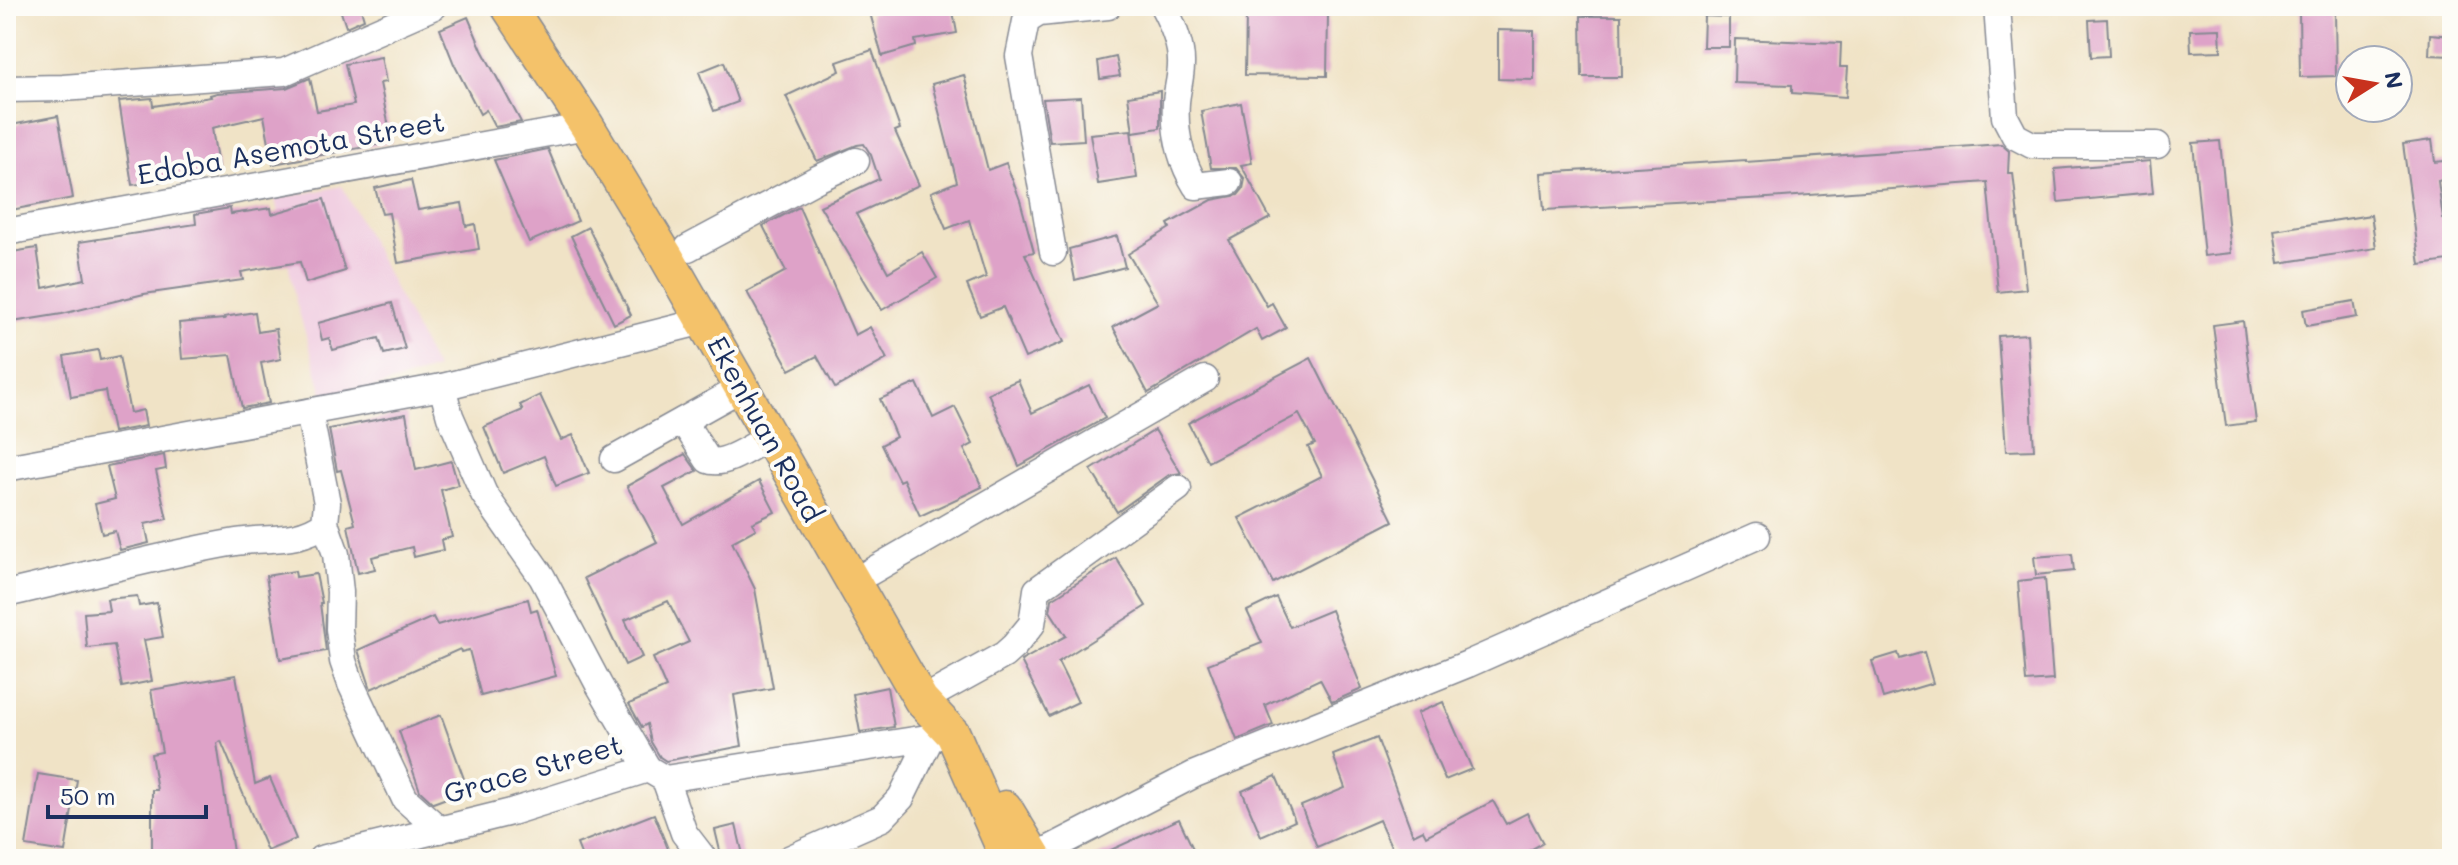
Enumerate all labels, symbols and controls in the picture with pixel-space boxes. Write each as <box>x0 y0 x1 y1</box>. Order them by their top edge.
north arrow <box>2334 44 2414 124</box>
text: N <box>2378 69 2410 91</box>
street label: Edoba Asemota Street <box>134 102 447 192</box>
street label: Ekenhuan Road <box>700 329 832 528</box>
street label: Grace Street <box>439 725 626 811</box>
scale bar <box>48 769 206 819</box>
text: 50 m <box>60 780 116 811</box>

